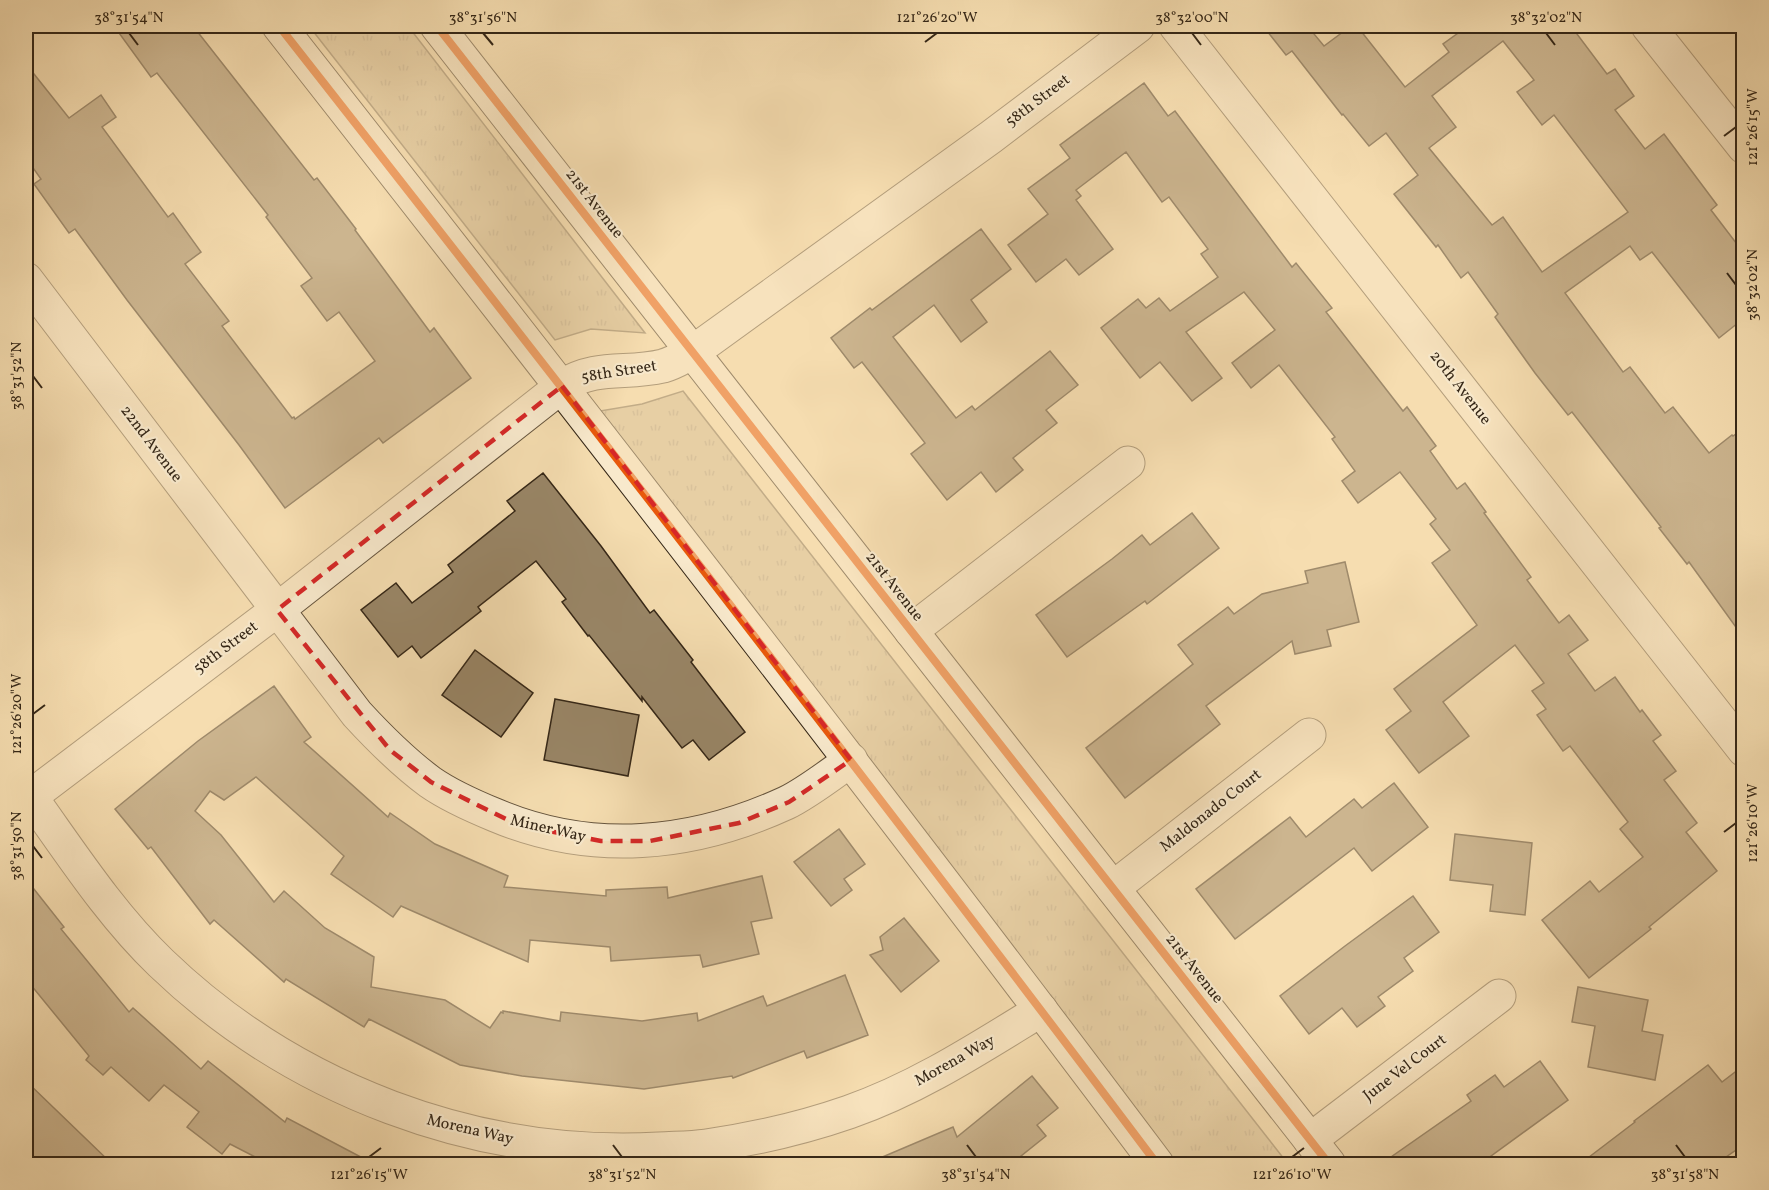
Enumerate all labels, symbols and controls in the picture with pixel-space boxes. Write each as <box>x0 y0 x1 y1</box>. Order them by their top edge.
text: 38°31'54"N <box>94 8 164 29</box>
text: 38°31'56"N <box>449 8 517 29</box>
text: 121°26'20"W <box>896 8 978 29</box>
text: 38°32'00"N <box>1155 8 1229 29</box>
text: 38°32'02"N <box>1510 8 1582 29</box>
street label: 58th Street <box>1001 69 1075 133</box>
text: 121°26'15"W <box>1743 88 1764 166</box>
street label: 21st Avenue <box>560 165 628 243</box>
text: 38°32'02"N <box>1743 249 1764 321</box>
text: 38°31'52"N <box>7 342 28 410</box>
street label: 20th Avenue <box>1424 346 1496 430</box>
street label: 58th Street <box>580 355 659 389</box>
street label: 22nd Avenue <box>115 401 187 487</box>
street label: 21st Avenue <box>860 548 928 626</box>
street label: 58th Street <box>189 616 263 680</box>
text: 121°26'20"W <box>7 673 28 755</box>
street label: Maldonado Court <box>1155 764 1267 858</box>
text: 121°26'10"W <box>1743 783 1764 863</box>
street label: Miner Way <box>508 810 588 848</box>
text: 38°31'50"N <box>7 811 28 881</box>
street label: 21st Avenue <box>1160 930 1228 1008</box>
street label: June Vel Court <box>1359 1029 1452 1107</box>
street label: Morena Way <box>911 1030 999 1092</box>
street label: Morena Way <box>424 1109 516 1151</box>
text: 121°26'15"W <box>330 1165 408 1186</box>
text: 38°31'52"N <box>588 1165 656 1186</box>
text: 38°31'54"N <box>941 1165 1011 1186</box>
text: 121°26'10"W <box>1252 1165 1332 1186</box>
text: 38°31'58"N <box>1651 1165 1719 1186</box>

